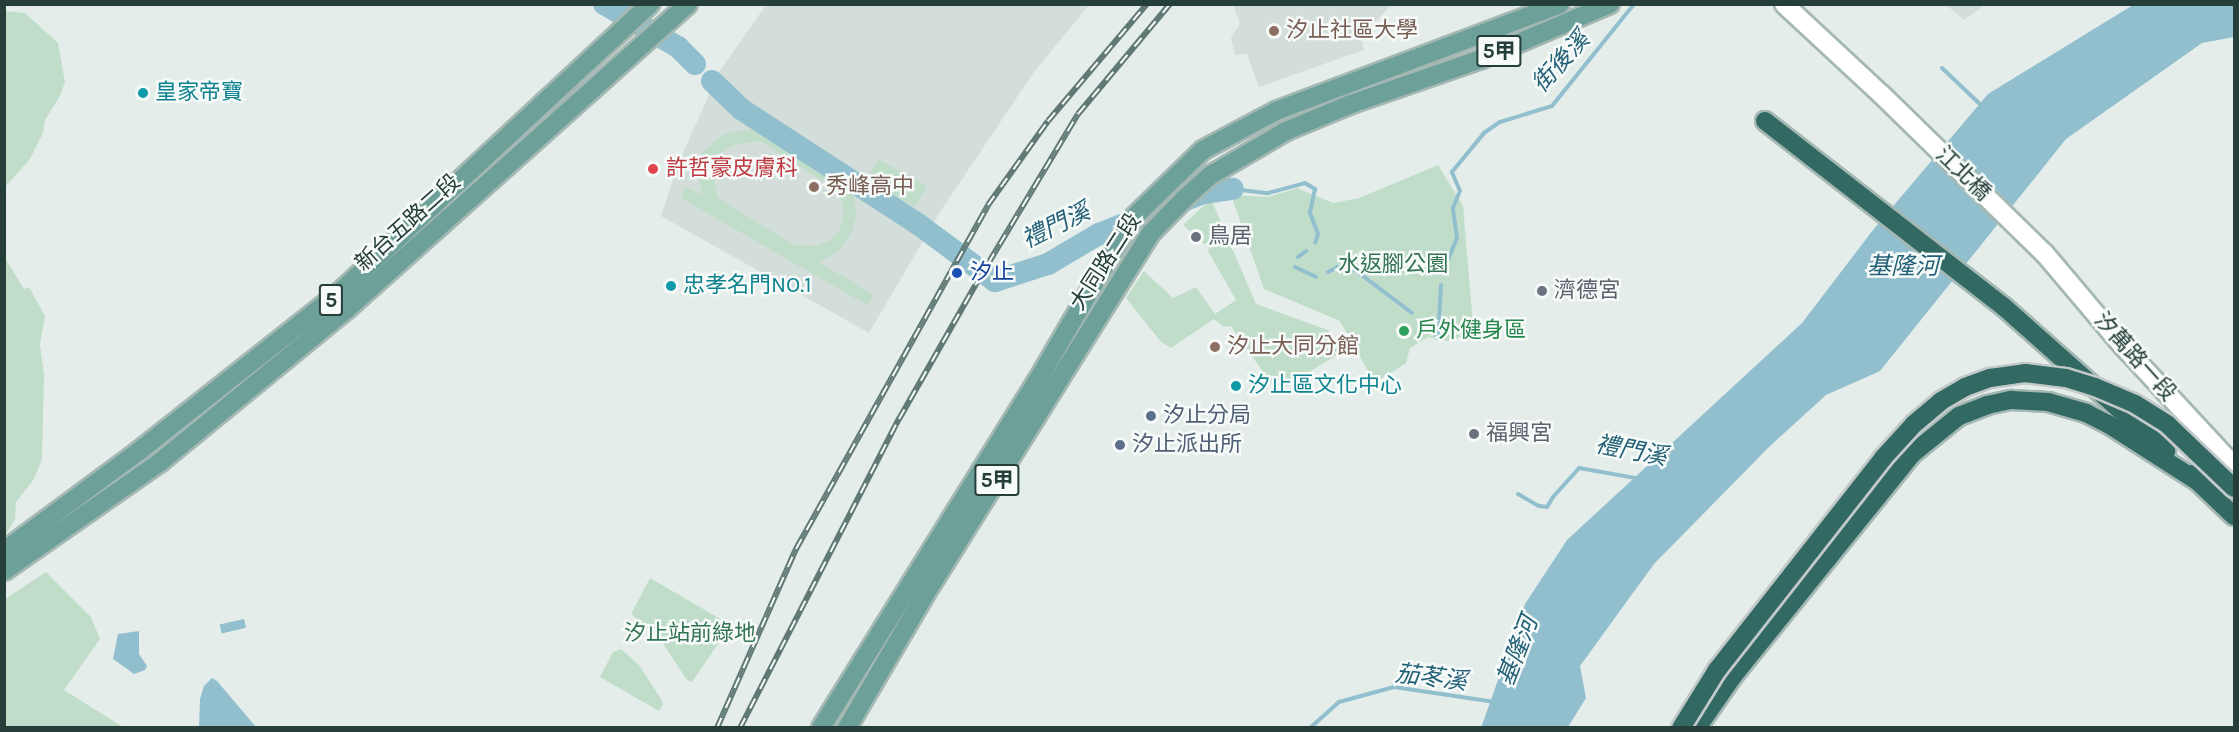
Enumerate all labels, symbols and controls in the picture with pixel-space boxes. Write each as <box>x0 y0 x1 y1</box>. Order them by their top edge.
place label: 汐止社區大學 <box>1286 18 1418 44</box>
marker: 汐止社區大學 <box>1267 24 1281 38</box>
water label: 街後溪 <box>1526 26 1596 98</box>
road number: 5甲 <box>1475 33 1523 69</box>
place label: 皇家帝寶 <box>155 80 243 106</box>
marker: 皇家帝寶 <box>136 86 150 100</box>
street label: 江北橋 <box>1930 142 1996 206</box>
place label: 許哲豪皮膚科 <box>666 156 798 182</box>
marker: 許哲豪皮膚科 <box>644 160 662 178</box>
street label: 新台五路二段 <box>350 169 466 277</box>
place label: 秀峰高中 <box>826 174 914 200</box>
marker: 秀峰高中 <box>807 180 821 194</box>
water label: 禮門溪 <box>1017 197 1095 255</box>
street label: 大同路二段 <box>1065 209 1147 315</box>
place label: 鳥居 <box>1208 224 1252 250</box>
marker: 鳥居 <box>1189 230 1203 244</box>
park label: 水返腳公園 <box>1338 252 1448 278</box>
water label: 基隆河 <box>1867 253 1939 281</box>
place label: 汐止 <box>970 260 1014 286</box>
marker: 汐止 <box>948 264 966 282</box>
place label: 忠孝名門NO.1 <box>683 273 811 299</box>
place label: 濟德宮 <box>1554 278 1620 304</box>
marker: 忠孝名門NO.1 <box>664 279 678 293</box>
road number: 5 <box>318 282 344 318</box>
marker: 濟德宮 <box>1535 284 1549 298</box>
street label: 汐萬路一段 <box>2088 307 2182 407</box>
place label: 戶外健身區 <box>1416 318 1526 344</box>
marker: 戶外健身區 <box>1397 324 1411 338</box>
place label: 汐止大同分館 <box>1227 334 1359 360</box>
marker: 汐止大同分館 <box>1208 340 1222 354</box>
place label: 汐止區文化中心 <box>1248 373 1402 399</box>
marker: 汐止區文化中心 <box>1229 379 1243 393</box>
place label: 汐止分局 <box>1163 403 1251 429</box>
marker: 汐止分局 <box>1144 409 1158 423</box>
place label: 福興宮 <box>1486 421 1552 447</box>
marker: 福興宮 <box>1467 427 1481 441</box>
water label: 禮門溪 <box>1593 430 1669 472</box>
place label: 汐止派出所 <box>1132 432 1242 458</box>
marker: 汐止派出所 <box>1113 438 1127 452</box>
road number: 5甲 <box>973 462 1021 498</box>
water label: 基隆河 <box>1492 612 1544 690</box>
park label: 汐止站前綠地 <box>624 621 756 647</box>
water label: 茄苳溪 <box>1394 659 1468 697</box>

